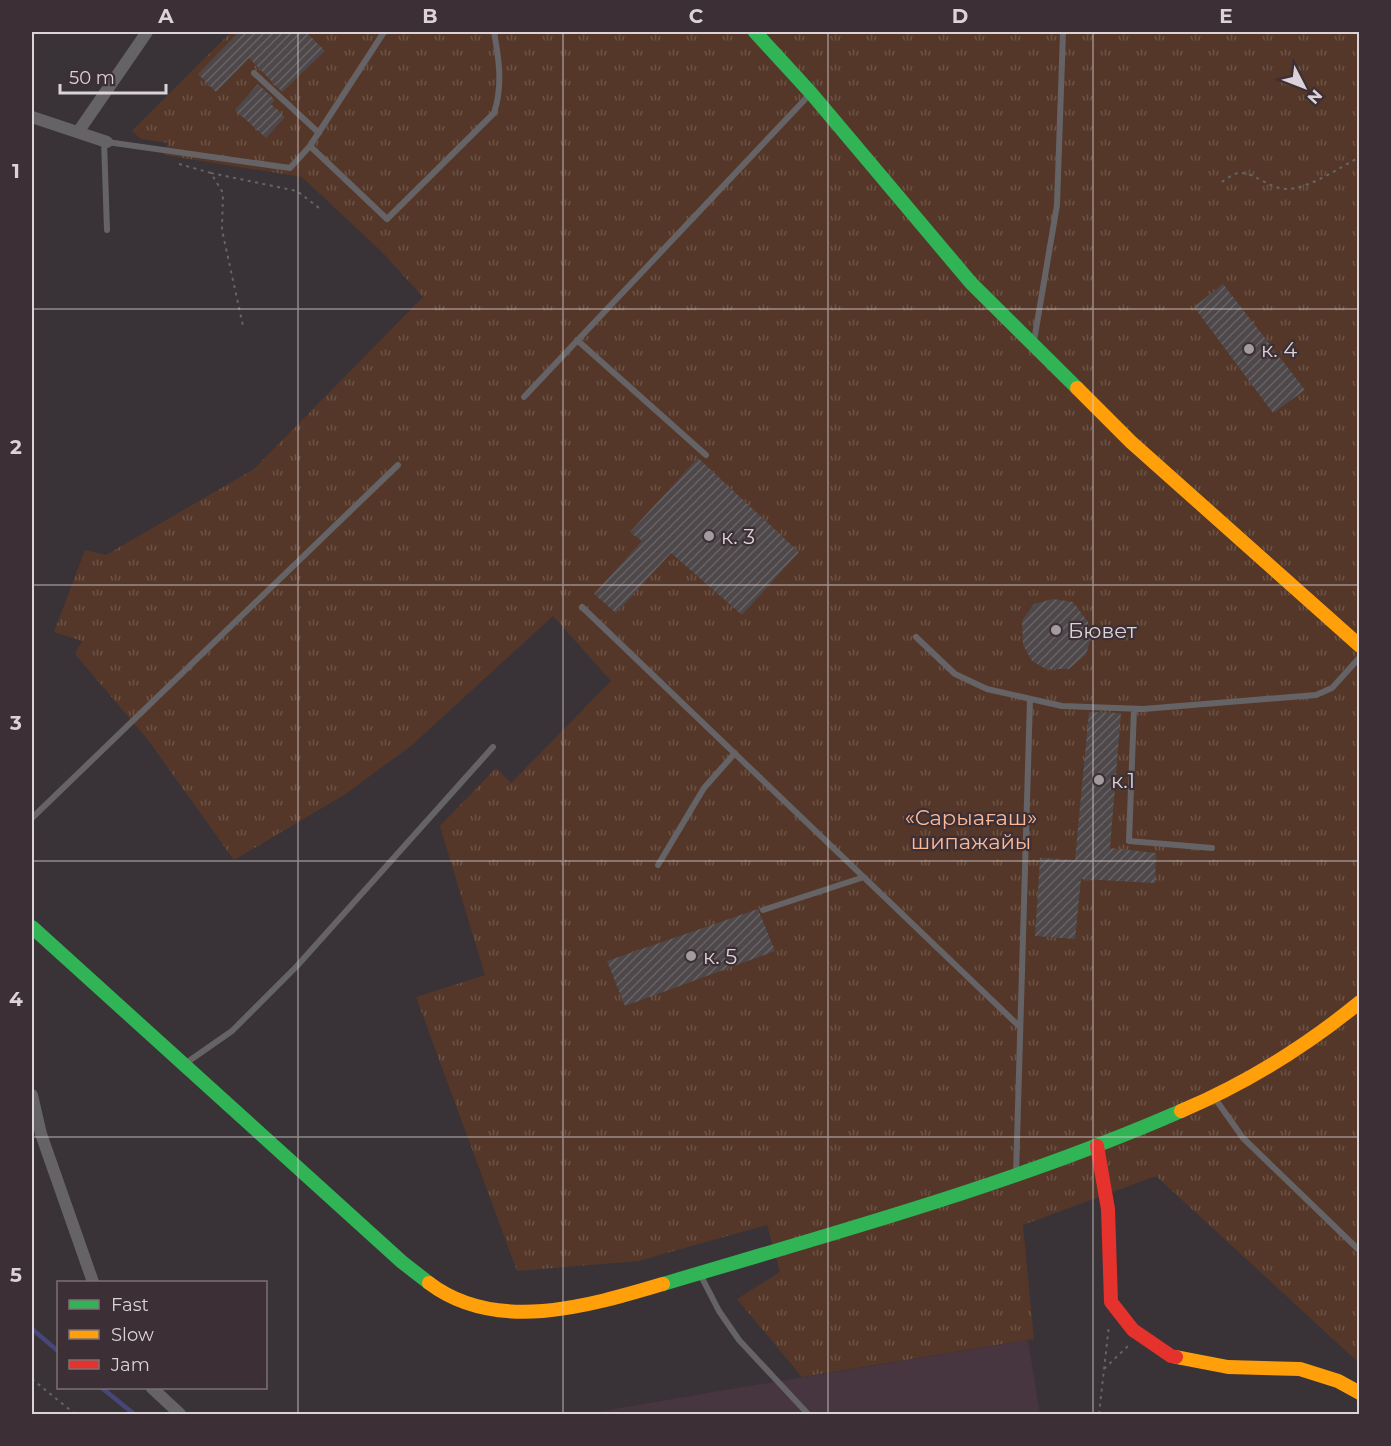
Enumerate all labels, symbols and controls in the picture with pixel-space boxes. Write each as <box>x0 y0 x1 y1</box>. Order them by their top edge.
text: A <box>157 4 174 28</box>
text: B <box>422 4 438 28</box>
text: C <box>689 4 704 28</box>
text: D <box>952 4 968 28</box>
text: E <box>1219 4 1233 28</box>
scale bar <box>60 57 166 95</box>
north arrow <box>1274 57 1334 117</box>
text: 50 m <box>69 67 115 89</box>
text: N <box>1303 86 1326 108</box>
text: 1 <box>12 159 20 183</box>
place label: к. 4 <box>1261 337 1297 362</box>
marker: к. 4 <box>1242 342 1256 356</box>
text: 2 <box>10 435 22 459</box>
place label: к. 3 <box>721 524 755 549</box>
marker: к. 3 <box>702 529 716 543</box>
place label: Бювет <box>1068 618 1137 643</box>
marker: Бювет <box>1049 623 1063 637</box>
text: 3 <box>9 711 22 735</box>
place label: к.1 <box>1111 768 1135 793</box>
marker: к.1 <box>1092 773 1106 787</box>
park label: «Сарыағаш» шипажайы <box>905 805 1037 854</box>
place label: к. 5 <box>703 944 737 969</box>
marker: к. 5 <box>684 949 698 963</box>
text: 4 <box>9 987 23 1011</box>
text: 5 <box>10 1263 22 1287</box>
legend <box>57 1281 267 1389</box>
text: Fast <box>111 1294 149 1316</box>
text: Slow <box>111 1324 154 1346</box>
text: Jam <box>110 1354 150 1376</box>

